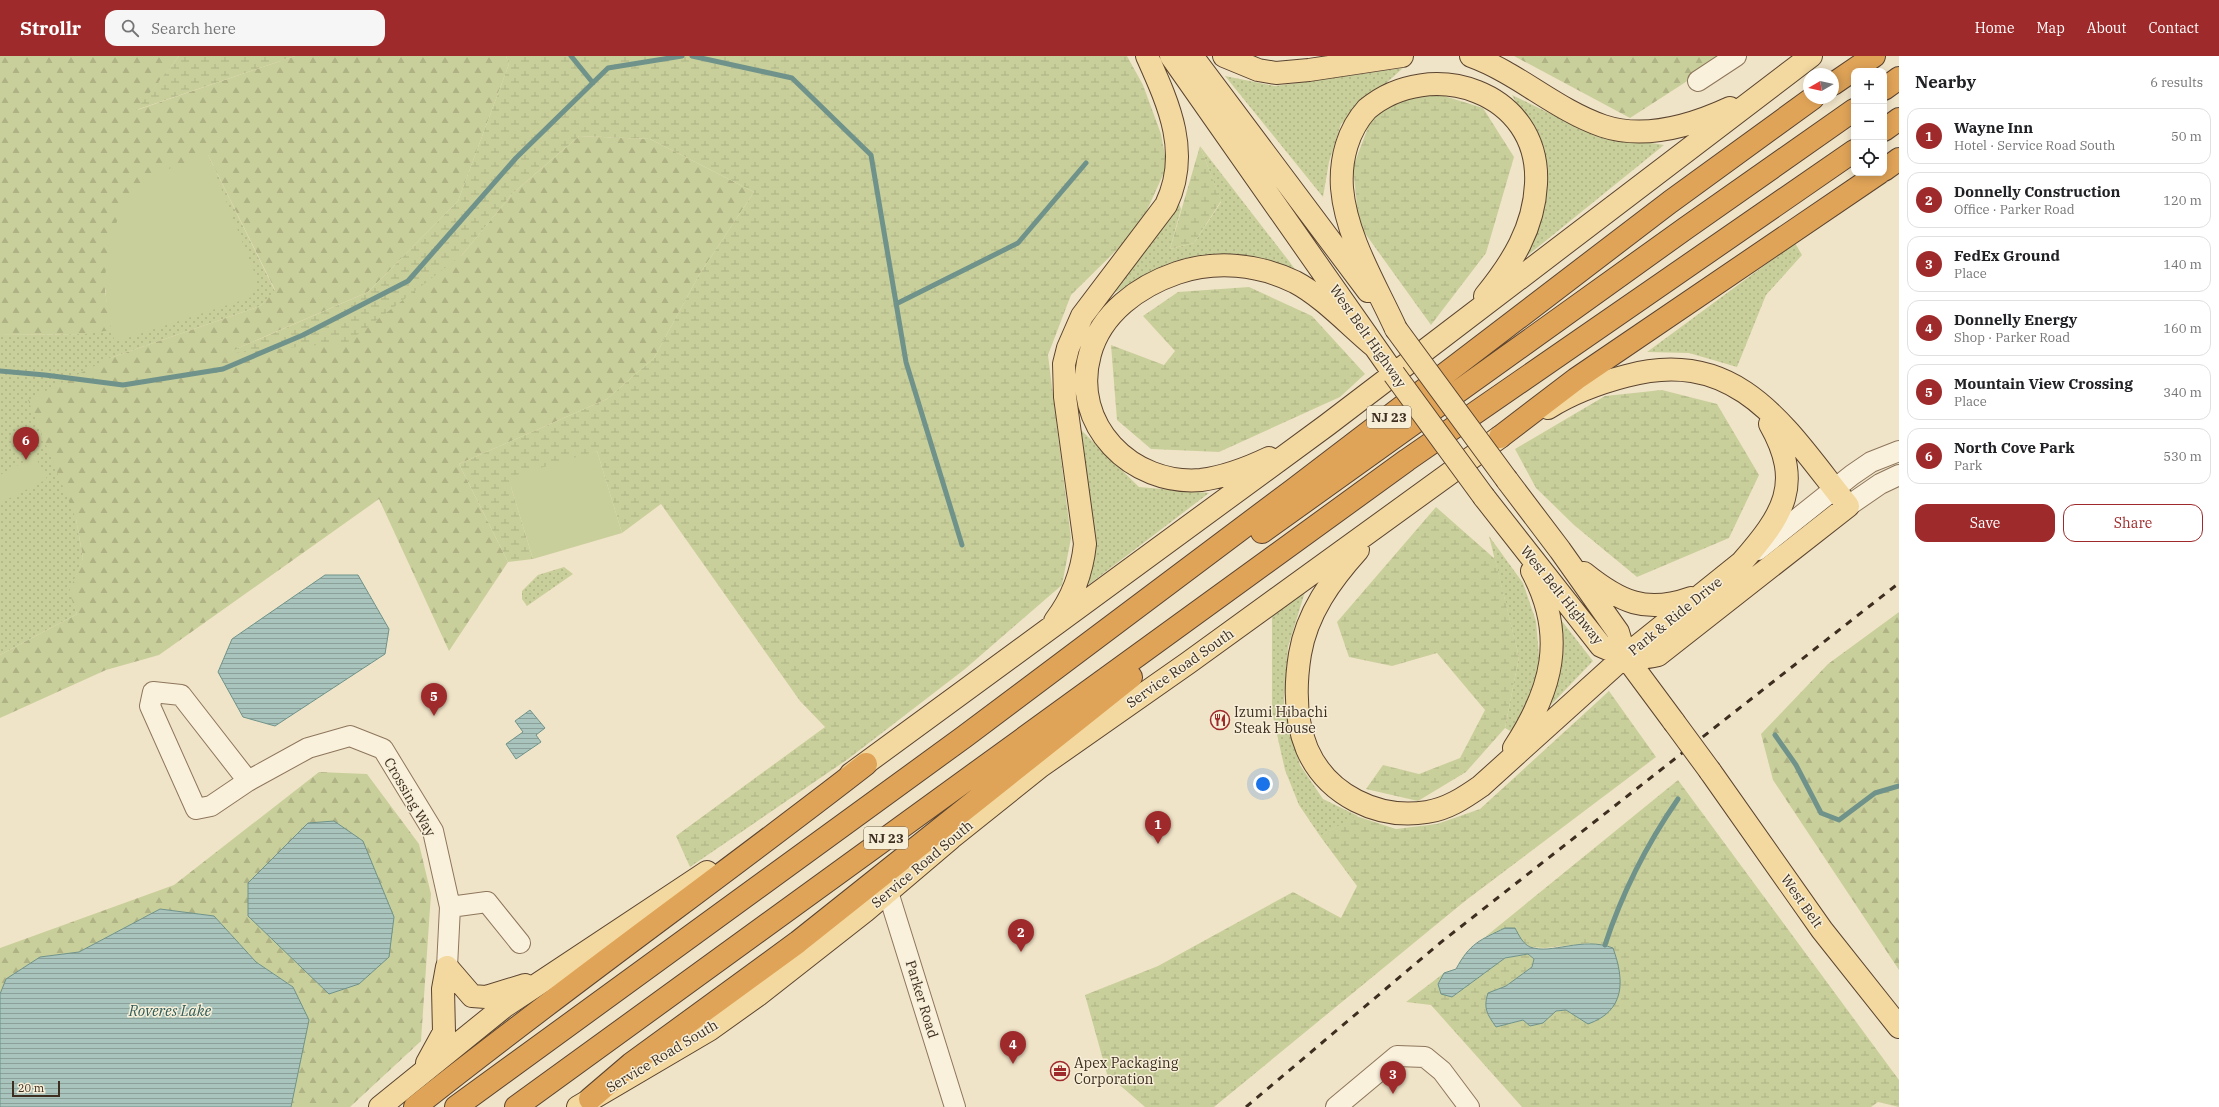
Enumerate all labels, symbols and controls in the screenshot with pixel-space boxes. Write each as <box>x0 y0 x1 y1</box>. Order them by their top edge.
search box <box>105 10 385 46</box>
text: Strollr <box>20 16 81 40</box>
icon: search <box>119 17 141 39</box>
text: Search here <box>151 19 236 38</box>
text: Home <box>1975 19 2014 37</box>
text: Map <box>2036 19 2065 37</box>
text: About <box>2087 19 2126 37</box>
text: Contact <box>2148 19 2199 37</box>
north arrow <box>1803 68 1839 104</box>
map controls <box>1851 68 1887 176</box>
button: + <box>1851 68 1887 104</box>
text: Nearby <box>1915 71 1976 93</box>
text: 6 results <box>2150 74 2203 91</box>
button: − <box>1851 104 1887 140</box>
text: Wayne Inn <box>1954 118 2033 137</box>
text: 1 <box>1925 128 1933 145</box>
text: 50 m <box>2171 128 2202 145</box>
text: Hotel · Service Road South <box>1954 137 2115 154</box>
button: locate <box>1851 140 1887 176</box>
text: Donnelly Construction <box>1954 182 2121 201</box>
text: 2 <box>1925 192 1933 209</box>
text: 120 m <box>2163 192 2202 209</box>
text: Office · Parker Road <box>1954 201 2075 218</box>
text: FedEx Ground <box>1954 246 2060 265</box>
text: 3 <box>1925 256 1933 273</box>
text: 140 m <box>2163 256 2202 273</box>
text: Place <box>1954 265 1987 282</box>
street label: West Belt Highway <box>1326 281 1411 392</box>
text: Donnelly Energy <box>1954 310 2077 329</box>
text: 4 <box>1925 320 1933 337</box>
text: 160 m <box>2163 320 2202 337</box>
text: Shop · Parker Road <box>1954 329 2070 346</box>
text: Mountain View Crossing <box>1954 374 2133 393</box>
text: 5 <box>1925 384 1933 401</box>
text: 340 m <box>2163 384 2202 401</box>
text: Place <box>1954 393 1987 410</box>
road number: NJ 23 <box>1367 406 1411 428</box>
pin: 6 <box>13 427 39 460</box>
text: North Cove Park <box>1954 438 2075 457</box>
text: 6 <box>1925 448 1933 465</box>
text: 530 m <box>2163 448 2202 465</box>
text: Park <box>1954 457 1982 474</box>
button: Save <box>1915 504 2055 542</box>
button: Share <box>2063 504 2203 542</box>
street label: West Belt Highway <box>1517 542 1608 648</box>
street label: Park & Ride Drive <box>1624 573 1726 659</box>
street label: Service Road South <box>1123 624 1237 712</box>
pin: 5 <box>421 683 447 716</box>
place label: Izumi Hibachi Steak House <box>1234 703 1328 737</box>
restaurant icon: Izumi Hibachi Steak House <box>1209 709 1231 731</box>
street label: Crossing Way <box>380 754 440 840</box>
your location <box>1253 774 1273 794</box>
pin: 1 <box>1145 811 1171 844</box>
street label: Service Road South <box>867 816 977 912</box>
road number: NJ 23 <box>864 827 908 849</box>
street label: West Belt <box>1777 871 1827 931</box>
pin: 2 <box>1008 919 1034 952</box>
street label: Parker Road <box>902 958 943 1041</box>
water label: Roveres Lake <box>128 1001 212 1020</box>
street label: Service Road South <box>603 1015 721 1096</box>
pin: 4 <box>1000 1031 1026 1064</box>
place label: Apex Packaging Corporation <box>1074 1054 1179 1088</box>
office icon: Apex Packaging Corporation <box>1049 1060 1071 1082</box>
pin: 3 <box>1380 1061 1406 1094</box>
scale bar <box>12 1079 60 1098</box>
text: 20 m <box>18 1081 44 1095</box>

